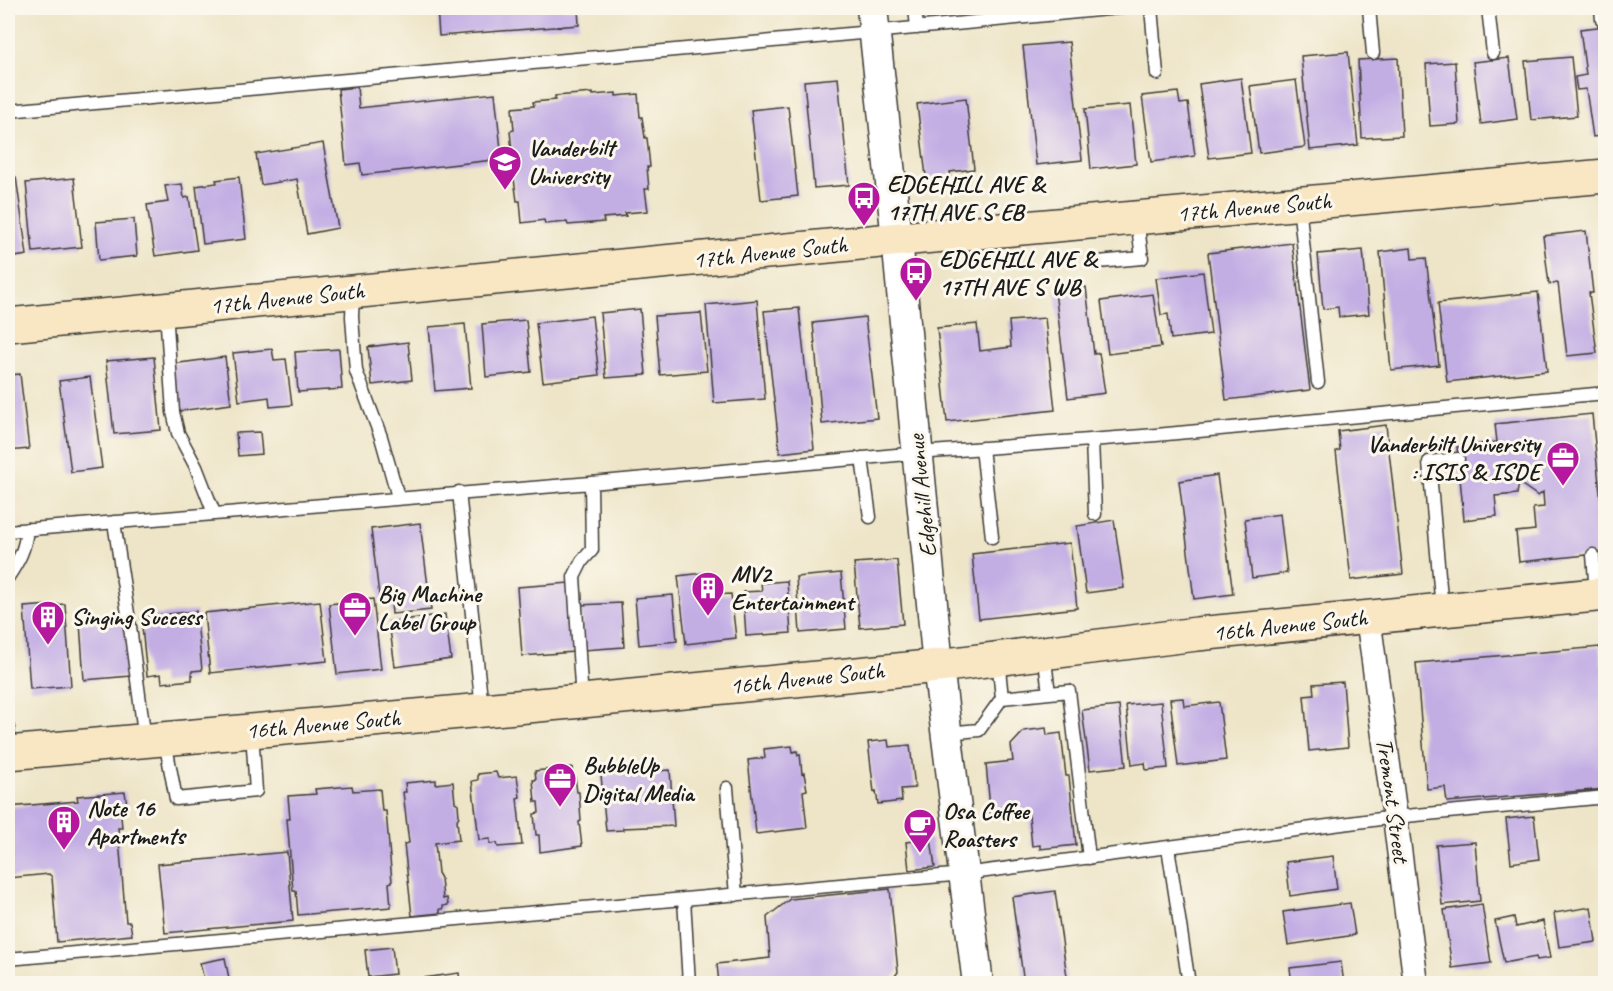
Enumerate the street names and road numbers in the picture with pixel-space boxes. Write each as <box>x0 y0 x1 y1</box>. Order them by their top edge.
street label: 17th Avenue South <box>1176 185 1334 229</box>
street label: 17th Avenue South <box>691 229 850 275</box>
street label: 17th Avenue South <box>208 275 367 321</box>
street label: Edgehill Avenue <box>900 431 943 559</box>
street label: 16th Avenue South <box>1211 602 1370 648</box>
street label: 16th Avenue South <box>728 655 887 701</box>
street label: 16th Avenue South <box>245 702 403 746</box>
street label: Tremont Street <box>1369 736 1417 866</box>

